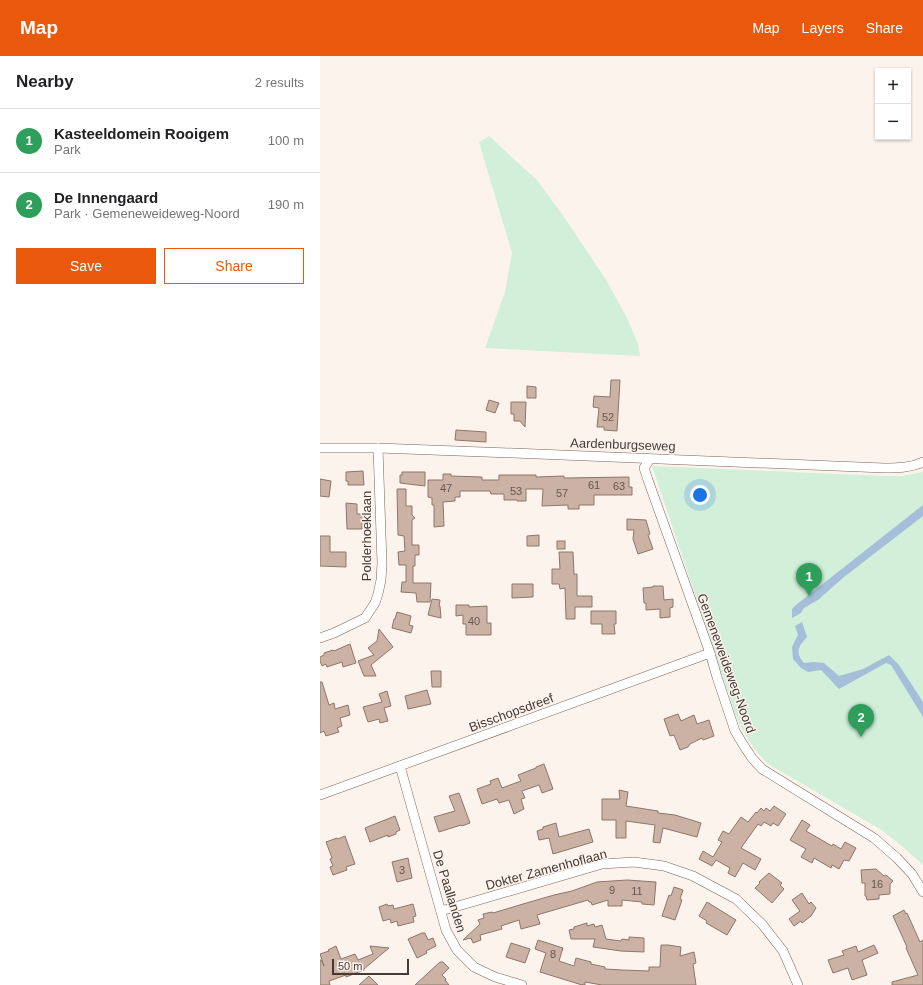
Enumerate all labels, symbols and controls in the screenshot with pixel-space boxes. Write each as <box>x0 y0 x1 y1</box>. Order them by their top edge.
text: Map <box>20 17 58 38</box>
text: Map <box>752 20 780 36</box>
text: Layers <box>802 20 844 36</box>
text: Share <box>866 20 903 36</box>
map controls <box>875 68 911 140</box>
button: + <box>875 68 911 104</box>
text: Nearby <box>16 72 74 91</box>
text: 2 results <box>255 75 304 90</box>
button: − <box>875 104 911 140</box>
text: Kasteeldomein Rooigem <box>54 125 229 142</box>
text: 1 <box>25 133 33 148</box>
text: 100 m <box>268 133 304 148</box>
text: Park <box>54 142 81 157</box>
text: De Innengaard <box>54 189 158 206</box>
text: 2 <box>25 197 33 212</box>
text: 190 m <box>268 197 304 212</box>
text: Park · Gemeneweideweg-Noord <box>54 206 240 221</box>
button: Save <box>16 248 156 284</box>
button: Share <box>164 248 304 284</box>
house number: 52 <box>602 411 614 423</box>
street label: Aardenburgseweg <box>570 435 676 454</box>
house number: 61 <box>588 479 600 491</box>
house number: 63 <box>613 480 625 492</box>
house number: 47 <box>440 482 452 494</box>
house number: 53 <box>510 485 522 497</box>
your location <box>690 485 710 505</box>
house number: 57 <box>556 487 568 499</box>
street label: Polderhoeklaan <box>359 491 374 581</box>
pin: 1 <box>796 563 822 596</box>
street label: Gemeneweideweg-Noord <box>694 591 759 735</box>
house number: 40 <box>468 615 480 627</box>
street label: Bisschopsdreef <box>467 690 556 735</box>
pin: 2 <box>848 704 874 737</box>
street label: Dokter Zamenhoflaan <box>484 846 608 893</box>
street label: De Paallanden <box>430 848 469 934</box>
house number: 3 <box>399 864 405 876</box>
house number: 16 <box>871 878 883 890</box>
house number: 9 <box>609 884 615 896</box>
house number: 11 <box>631 885 643 897</box>
house number: 8 <box>550 948 556 960</box>
scale bar <box>332 957 409 976</box>
text: 50 m <box>338 960 362 972</box>

